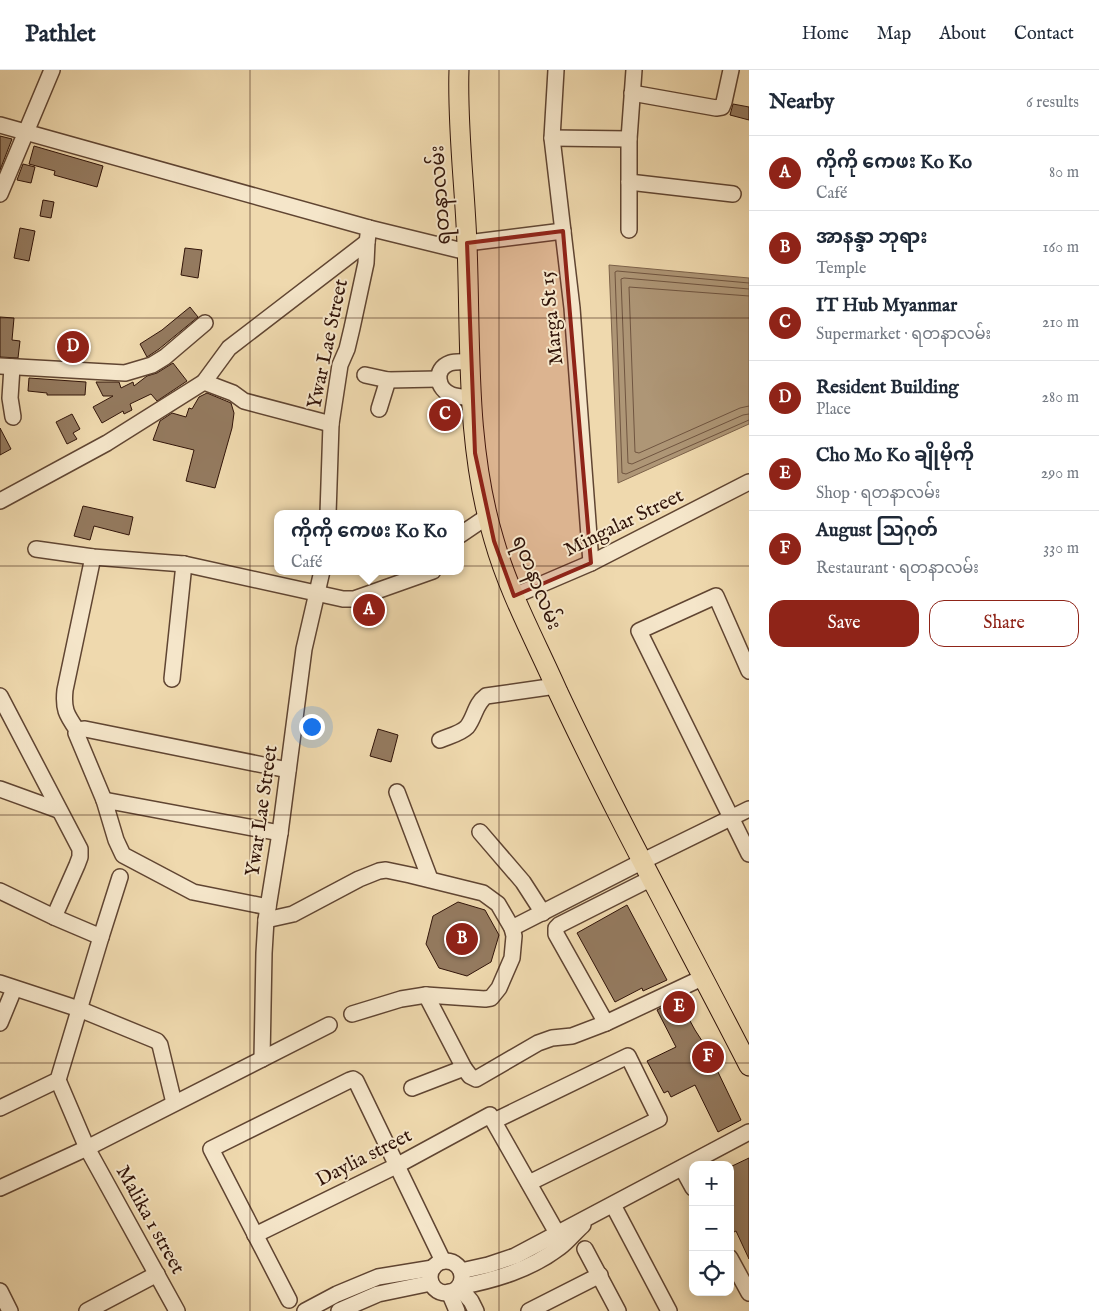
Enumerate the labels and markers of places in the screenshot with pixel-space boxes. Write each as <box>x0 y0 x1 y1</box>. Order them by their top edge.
pin: D <box>57 328 89 366</box>
pin: C <box>429 396 461 434</box>
pin: A <box>353 591 385 629</box>
pin: B <box>446 920 478 958</box>
pin: E <box>663 988 695 1026</box>
pin: F <box>692 1038 724 1076</box>

